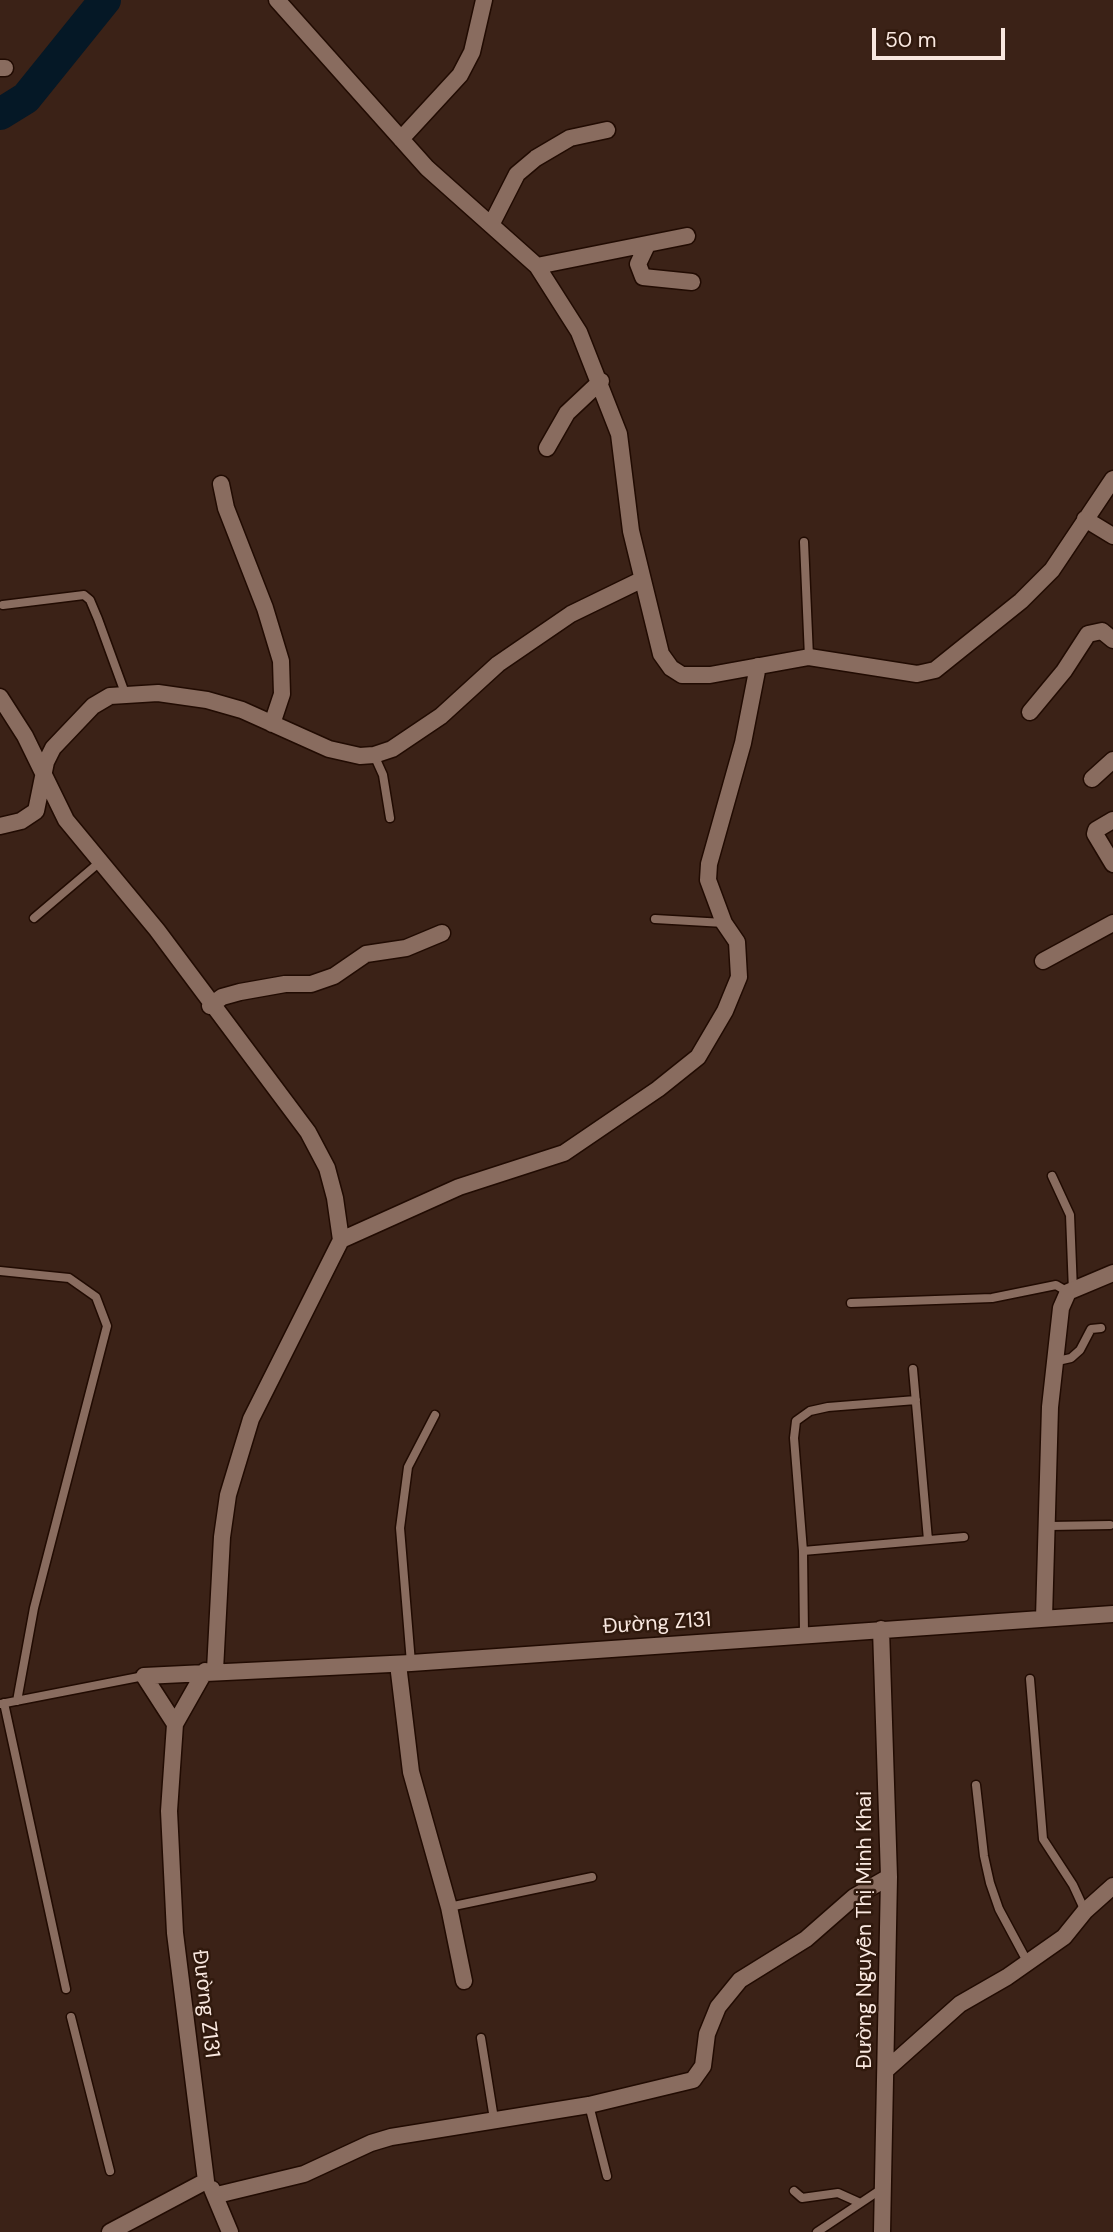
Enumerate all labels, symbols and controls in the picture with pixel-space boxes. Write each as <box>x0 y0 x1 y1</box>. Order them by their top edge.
scale bar <box>875 14 1008 58</box>
text: 50 m <box>885 26 936 54</box>
street label: Đường Z131 <box>602 1608 712 1640</box>
street label: Đường Nguyễn Thị Minh Khai <box>852 1791 878 2069</box>
street label: Đường Z131 <box>186 1949 224 2059</box>

